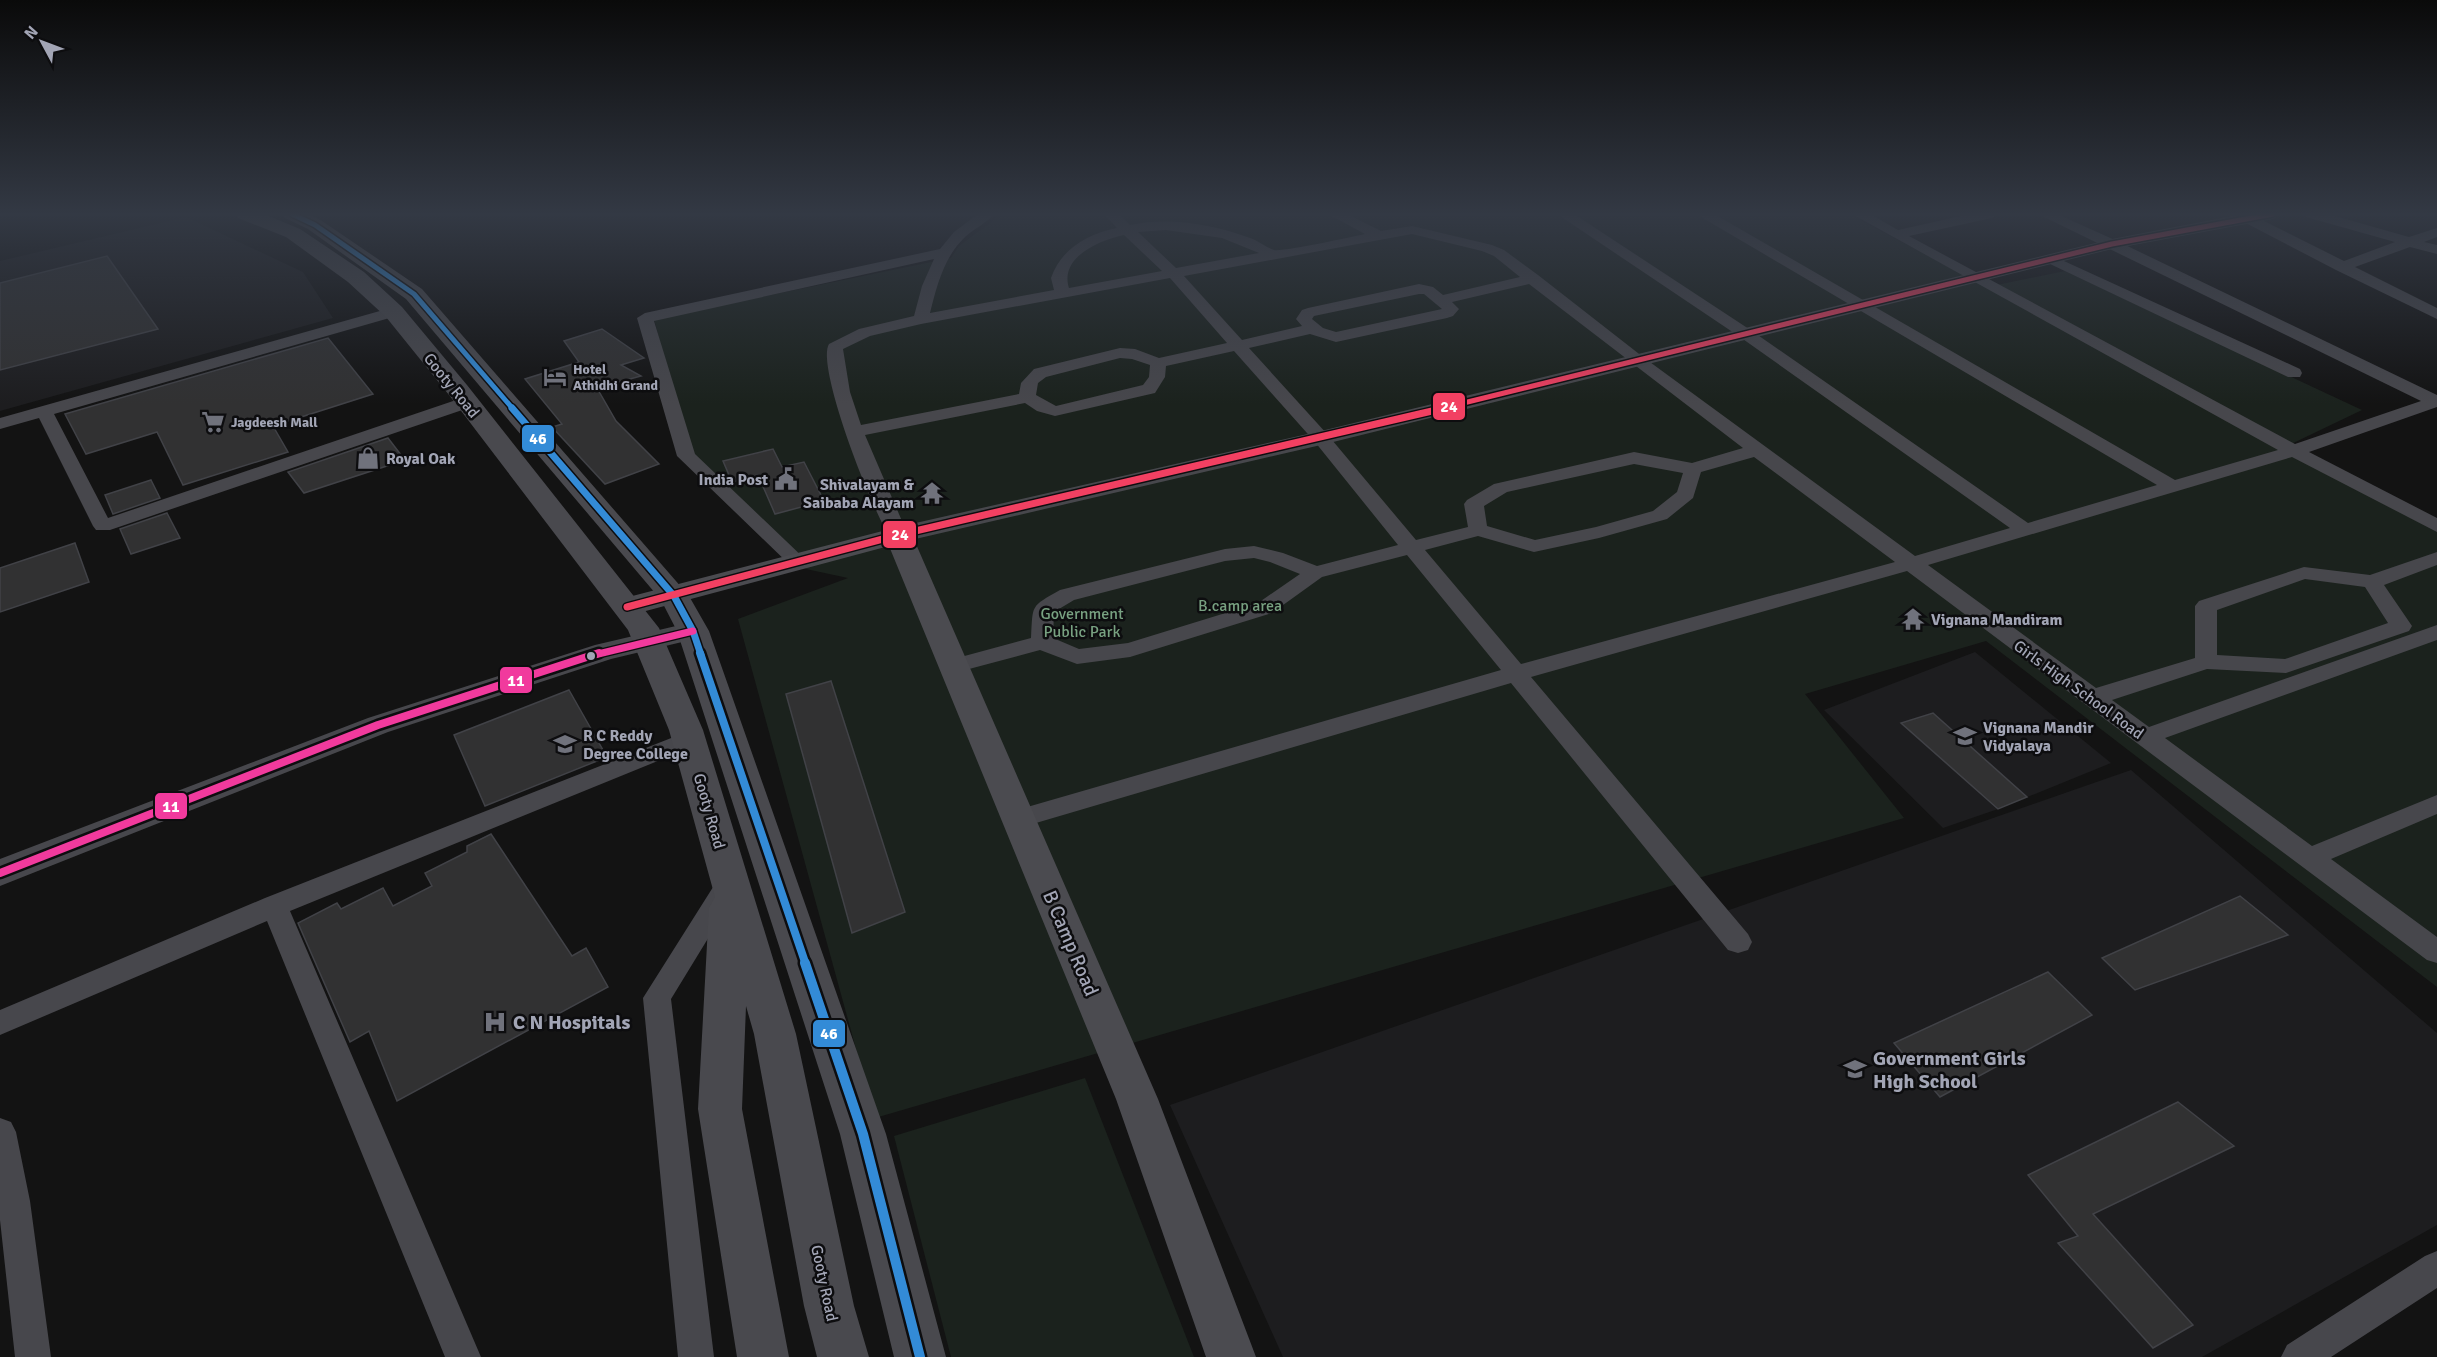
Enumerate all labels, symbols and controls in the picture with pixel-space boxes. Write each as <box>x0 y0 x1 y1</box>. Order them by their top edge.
north arrow <box>12 12 72 72</box>
text: N <box>20 22 43 44</box>
street label: Gooty Road <box>419 349 483 422</box>
place label: Hotel Athidhi Grand <box>573 361 658 394</box>
hotel icon: Hotel Athidhi Grand <box>542 364 568 390</box>
line badge: 24 <box>1432 392 1466 421</box>
text: 24 <box>1440 397 1458 417</box>
supermarket icon: Jagdeesh Mall <box>200 409 226 435</box>
place label: Jagdeesh Mall <box>231 414 318 431</box>
line badge: 46 <box>521 424 555 453</box>
text: 46 <box>529 429 547 449</box>
shop icon: Royal Oak <box>355 445 381 471</box>
place label: Royal Oak <box>386 449 456 469</box>
public building icon: India Post <box>773 466 799 492</box>
place label: India Post <box>699 470 768 490</box>
place label: Shivalayam & Saibaba Alayam <box>803 475 914 513</box>
temple icon: Shivalayam & Saibaba Alayam <box>919 480 945 506</box>
line badge: 24 <box>882 520 917 549</box>
text: 24 <box>891 525 909 545</box>
park label: B.camp area <box>1198 596 1282 616</box>
park label: Government Public Park <box>1040 604 1124 642</box>
temple icon: Vignana Mandiram <box>1900 606 1926 632</box>
place label: Vignana Mandiram <box>1931 610 2063 630</box>
street label: Girls High School Road <box>2010 636 2147 744</box>
unlabelled marker <box>585 650 597 662</box>
line badge: 11 <box>499 666 533 694</box>
text: 11 <box>507 671 525 691</box>
place label: Vignana Mandir Vidyalaya <box>1983 718 2094 756</box>
school or university icon: Vignana Mandir Vidyalaya <box>1952 723 1978 749</box>
place label: R C Reddy Degree College <box>583 726 688 764</box>
school or university icon: R C Reddy Degree College <box>552 731 578 757</box>
street label: Gooty Road <box>689 771 729 851</box>
line badge: 11 <box>154 792 188 820</box>
text: 11 <box>162 797 180 817</box>
street label: B Camp Road <box>1037 887 1104 1000</box>
hospital icon: C N Hospitals <box>482 1009 508 1035</box>
place label: C N Hospitals <box>513 1010 631 1035</box>
line badge: 46 <box>812 1019 846 1048</box>
text: 46 <box>820 1024 838 1044</box>
place label: Government Girls High School <box>1873 1046 2026 1094</box>
school or university icon: Government Girls High School <box>1842 1056 1868 1082</box>
street label: Gooty Road <box>806 1243 842 1323</box>

